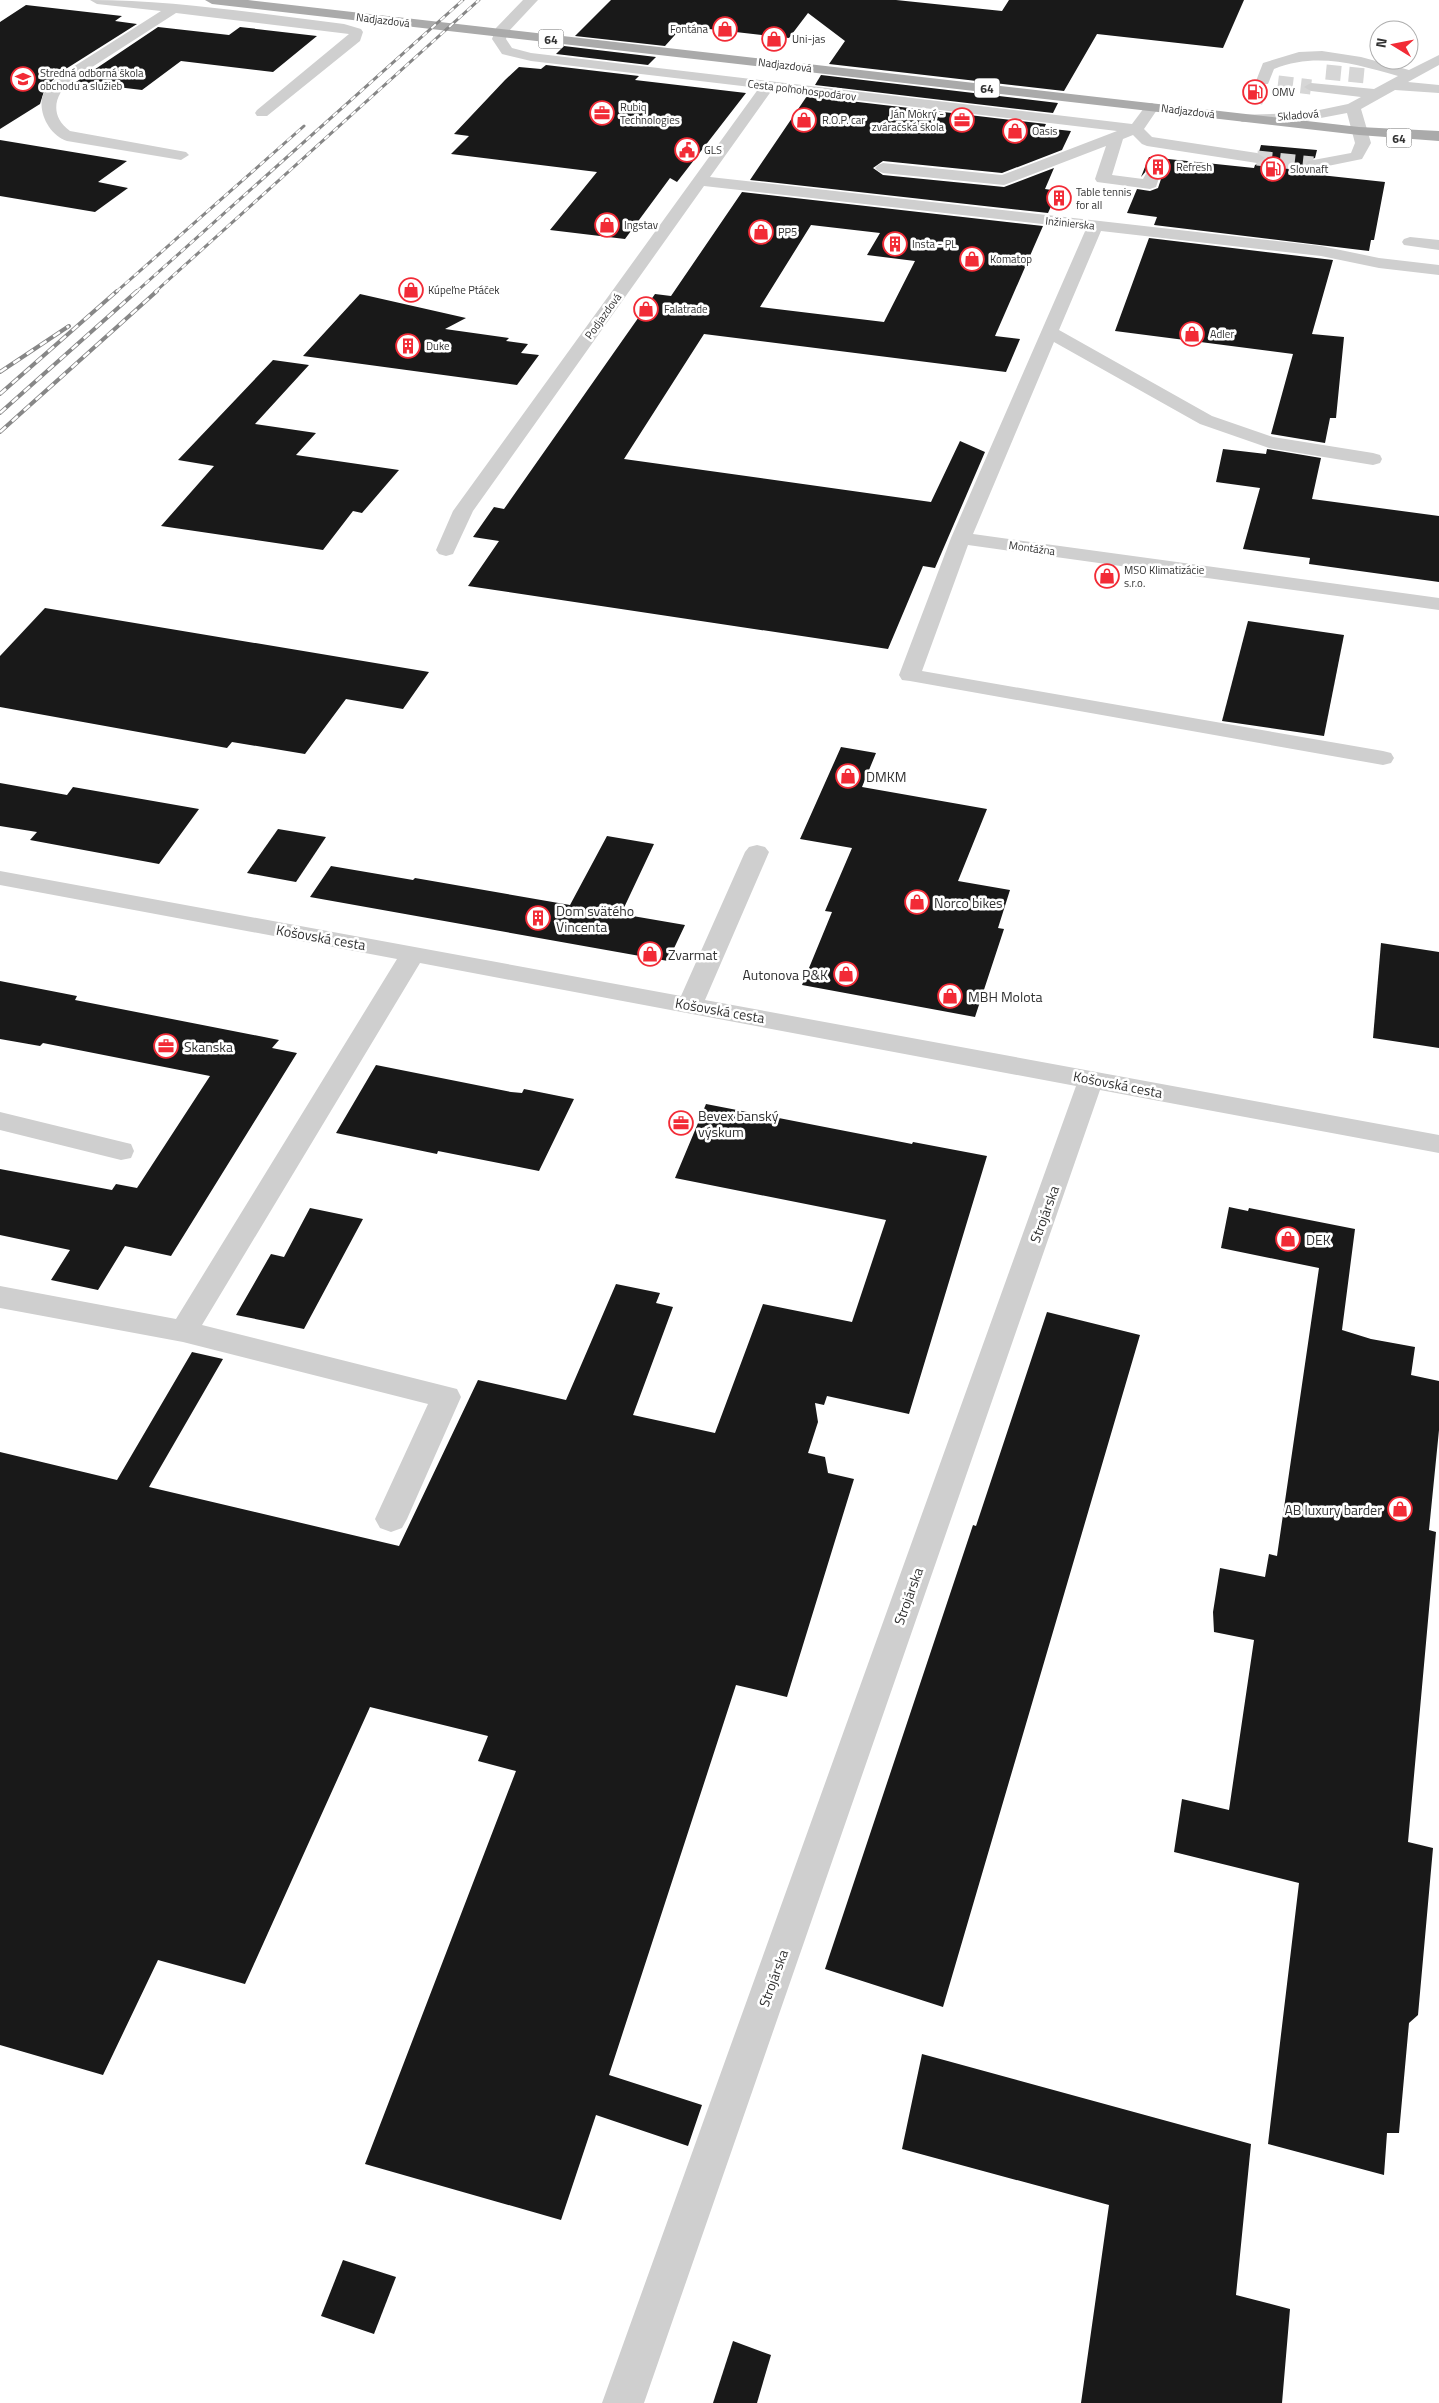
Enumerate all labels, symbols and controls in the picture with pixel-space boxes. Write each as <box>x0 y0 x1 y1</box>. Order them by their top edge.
street label: Nadjazdová <box>355 9 411 31</box>
shop icon: Fontána <box>712 16 738 42</box>
north arrow <box>1369 20 1419 70</box>
place label: Fontána <box>670 21 708 37</box>
shop icon: Uni-jas <box>761 26 787 52</box>
road number: 64 <box>538 30 564 48</box>
place label: Uni-jas <box>792 31 825 47</box>
text: N <box>1370 36 1392 49</box>
street label: Nadjazdová <box>757 54 813 76</box>
place label: Stredná odborná škola obchodu a služieb <box>40 65 144 94</box>
school or university icon: Stredná odborná škola obchodu a služieb <box>10 66 36 92</box>
street label: Cesta poľnohospodárov <box>747 75 858 105</box>
road number: 64 <box>974 78 1000 98</box>
fuel station icon: OMV <box>1242 79 1268 105</box>
place label: OMV <box>1272 84 1295 100</box>
place label: Rubiq Technologies <box>620 99 680 128</box>
office icon: Rubiq Technologies <box>589 100 615 126</box>
street label: Nadjazdová <box>1160 100 1216 122</box>
street label: Skladová <box>1277 105 1320 125</box>
place label: Ján Mokrý - zváračská škola <box>872 106 944 135</box>
shop icon: R.O.P. car <box>791 107 817 133</box>
office icon: Ján Mokrý - zváračská škola <box>949 107 975 133</box>
place label: R.O.P. car <box>822 112 865 128</box>
shop icon: Oasis <box>1002 118 1028 144</box>
place label: Oasis <box>1032 123 1057 139</box>
road number: 64 <box>1386 128 1412 148</box>
public building icon: GLS <box>674 137 700 163</box>
place label: GLS <box>704 142 722 158</box>
building icon: Refresh <box>1145 154 1171 180</box>
fuel station icon: Slovnaft <box>1260 156 1286 182</box>
place label: Refresh <box>1176 159 1212 175</box>
place label: Slovnaft <box>1290 161 1329 177</box>
place label: Table tennis for all <box>1076 184 1131 213</box>
building icon: Table tennis for all <box>1046 185 1072 211</box>
shop icon: Ingstav <box>594 212 620 238</box>
street label: Inžinierska <box>1045 212 1096 234</box>
place label: Ingstav <box>624 217 659 233</box>
shop icon: PP5 <box>748 219 774 245</box>
place label: PP5 <box>778 224 797 240</box>
building icon: Insta - PL <box>882 231 908 257</box>
place label: Insta - PL <box>912 236 957 252</box>
shop icon: Komatop <box>959 246 985 272</box>
place label: Komatop <box>990 251 1032 267</box>
shop icon: Kúpeľne Ptáček <box>398 277 424 303</box>
place label: Kúpeľne Ptáček <box>428 282 500 298</box>
street label: Podjazdová <box>581 289 625 342</box>
shop icon: Falatrade <box>633 296 659 322</box>
place label: Falatrade <box>664 301 708 317</box>
shop icon: Adler <box>1179 321 1205 347</box>
place label: Adler <box>1210 326 1234 342</box>
building icon: Duke <box>395 333 421 359</box>
place label: Duke <box>426 338 450 354</box>
street label: Montážna <box>1008 537 1057 559</box>
place label: MSO Klimatizácie s.r.o. <box>1124 562 1205 591</box>
shop icon: MSO Klimatizácie s.r.o. <box>1094 563 1120 589</box>
shop icon: DMKM <box>835 763 861 789</box>
place label: DMKM <box>866 766 907 787</box>
shop icon: Norco bikes <box>904 889 930 915</box>
place label: Norco bikes <box>934 892 1003 913</box>
place label: Dom svätého Vincenta <box>556 900 634 937</box>
building icon: Dom svätého Vincenta <box>525 905 551 931</box>
street label: Košovská cesta <box>275 919 367 955</box>
shop icon: Zvarmat <box>637 941 663 967</box>
place label: Zvarmat <box>668 944 718 965</box>
shop icon: Autonova P&K <box>833 961 859 987</box>
place label: Autonova P&K <box>743 964 828 985</box>
shop icon: MBH Molota <box>937 983 963 1009</box>
place label: MBH Molota <box>968 986 1043 1007</box>
street label: Košovská cesta <box>674 992 766 1028</box>
office icon: Skanska <box>153 1033 179 1059</box>
place label: Skanska <box>184 1036 233 1057</box>
street label: Košovská cesta <box>1072 1065 1164 1103</box>
place label: Bevex banský výskum <box>698 1105 779 1142</box>
office icon: Bevex banský výskum <box>668 1110 694 1136</box>
street label: Strojárska <box>1024 1182 1064 1246</box>
shop icon: DEK <box>1275 1226 1301 1252</box>
place label: DEK <box>1306 1229 1331 1250</box>
shop icon: AB luxury barder <box>1387 1496 1413 1522</box>
place label: AB luxury barder <box>1284 1499 1382 1520</box>
street label: Strojárska <box>888 1564 928 1628</box>
street label: Strojárska <box>753 1946 793 2010</box>

